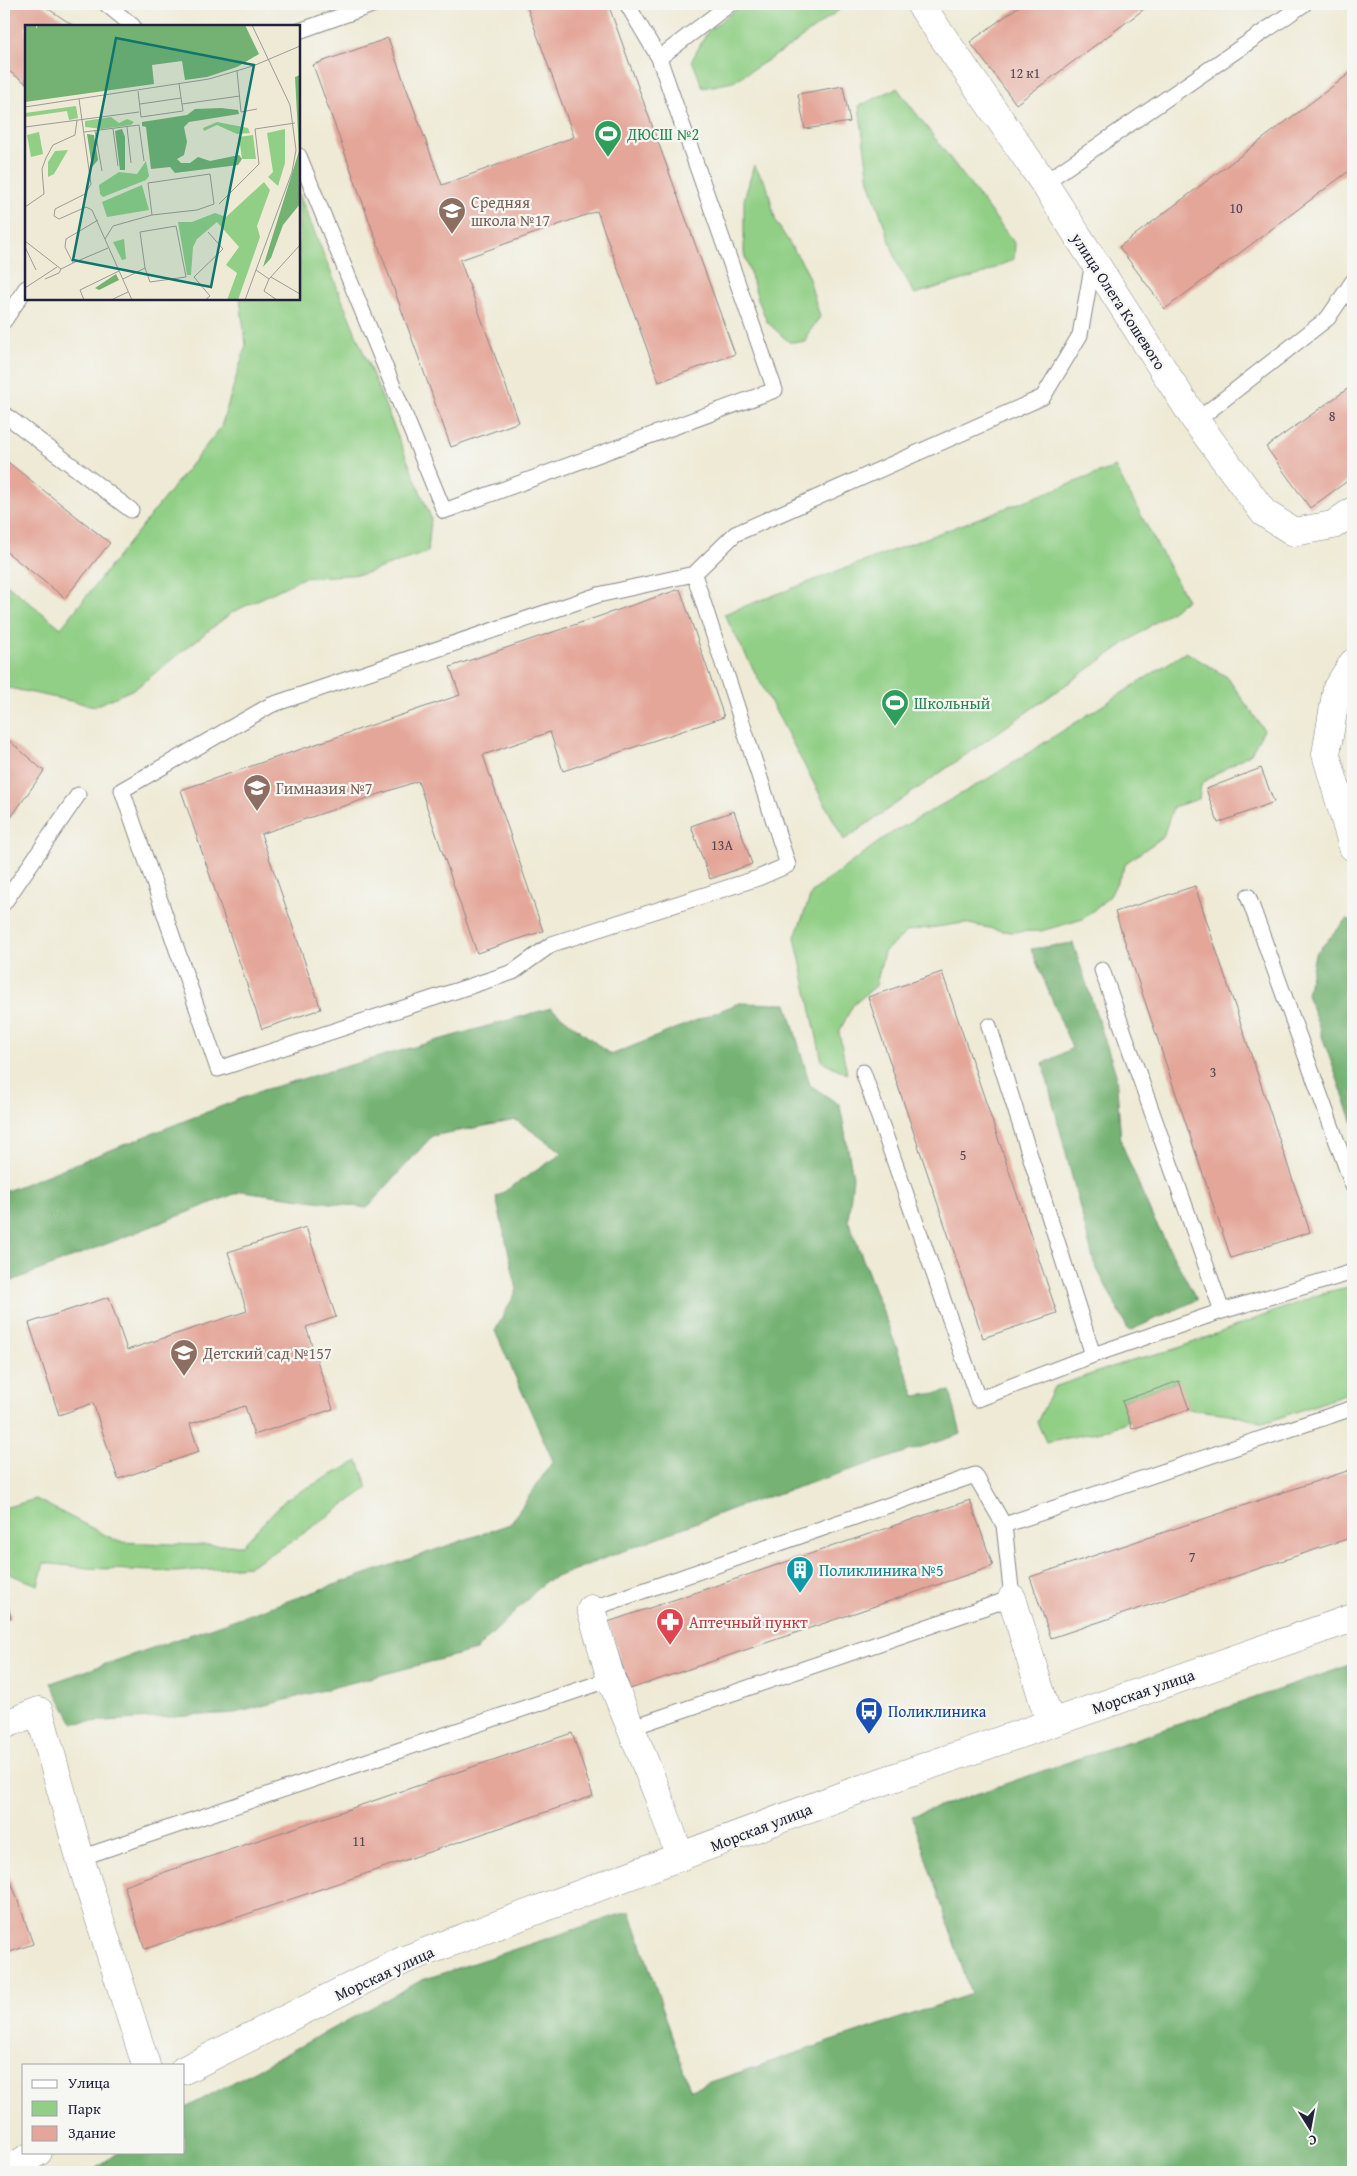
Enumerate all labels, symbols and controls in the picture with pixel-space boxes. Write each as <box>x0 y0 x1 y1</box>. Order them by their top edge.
inset map <box>25 25 300 300</box>
house number: 12 к1 <box>1010 63 1040 83</box>
sports icon: ДЮСШ №2 <box>593 119 623 158</box>
place label: ДЮСШ №2 <box>626 122 699 146</box>
place label: Средняя школа №17 <box>471 190 550 232</box>
school or university icon: Средняя школа №17 <box>437 196 467 235</box>
house number: 10 <box>1229 198 1243 218</box>
street label: улица Олега Кошевого <box>1065 227 1172 374</box>
house number: 8 <box>1329 406 1336 426</box>
sports icon: Школьный <box>880 688 910 727</box>
place label: Школьный <box>914 691 991 715</box>
school or university icon: Гимназия №7 <box>242 773 272 812</box>
place label: Гимназия №7 <box>276 776 373 800</box>
house number: 13А <box>711 835 733 855</box>
house number: 3 <box>1210 1062 1216 1082</box>
house number: 5 <box>960 1145 966 1165</box>
school or university icon: Детский сад №157 <box>169 1338 199 1377</box>
place label: Детский сад №157 <box>202 1341 332 1365</box>
house number: 7 <box>1189 1547 1196 1567</box>
building icon: Поликлиника №5 <box>785 1555 815 1594</box>
place label: Поликлиника №5 <box>819 1558 944 1582</box>
pharmacy icon: Аптечный пункт <box>655 1607 685 1646</box>
place label: Аптечный пункт <box>689 1610 808 1634</box>
street label: Морская улица <box>1088 1662 1198 1720</box>
bus stop icon: Поликлиника <box>854 1696 884 1735</box>
place label: Поликлиника <box>888 1699 987 1723</box>
street label: Морская улица <box>707 1796 816 1857</box>
house number: 11 <box>352 1831 366 1851</box>
street label: Морская улица <box>330 1939 438 2007</box>
legend <box>22 2064 185 2154</box>
text: Улица <box>68 2072 111 2093</box>
text: Парк <box>68 2098 101 2119</box>
north arrow <box>1284 2104 1334 2154</box>
text: Здание <box>68 2122 116 2143</box>
text: С <box>1307 2130 1318 2151</box>

